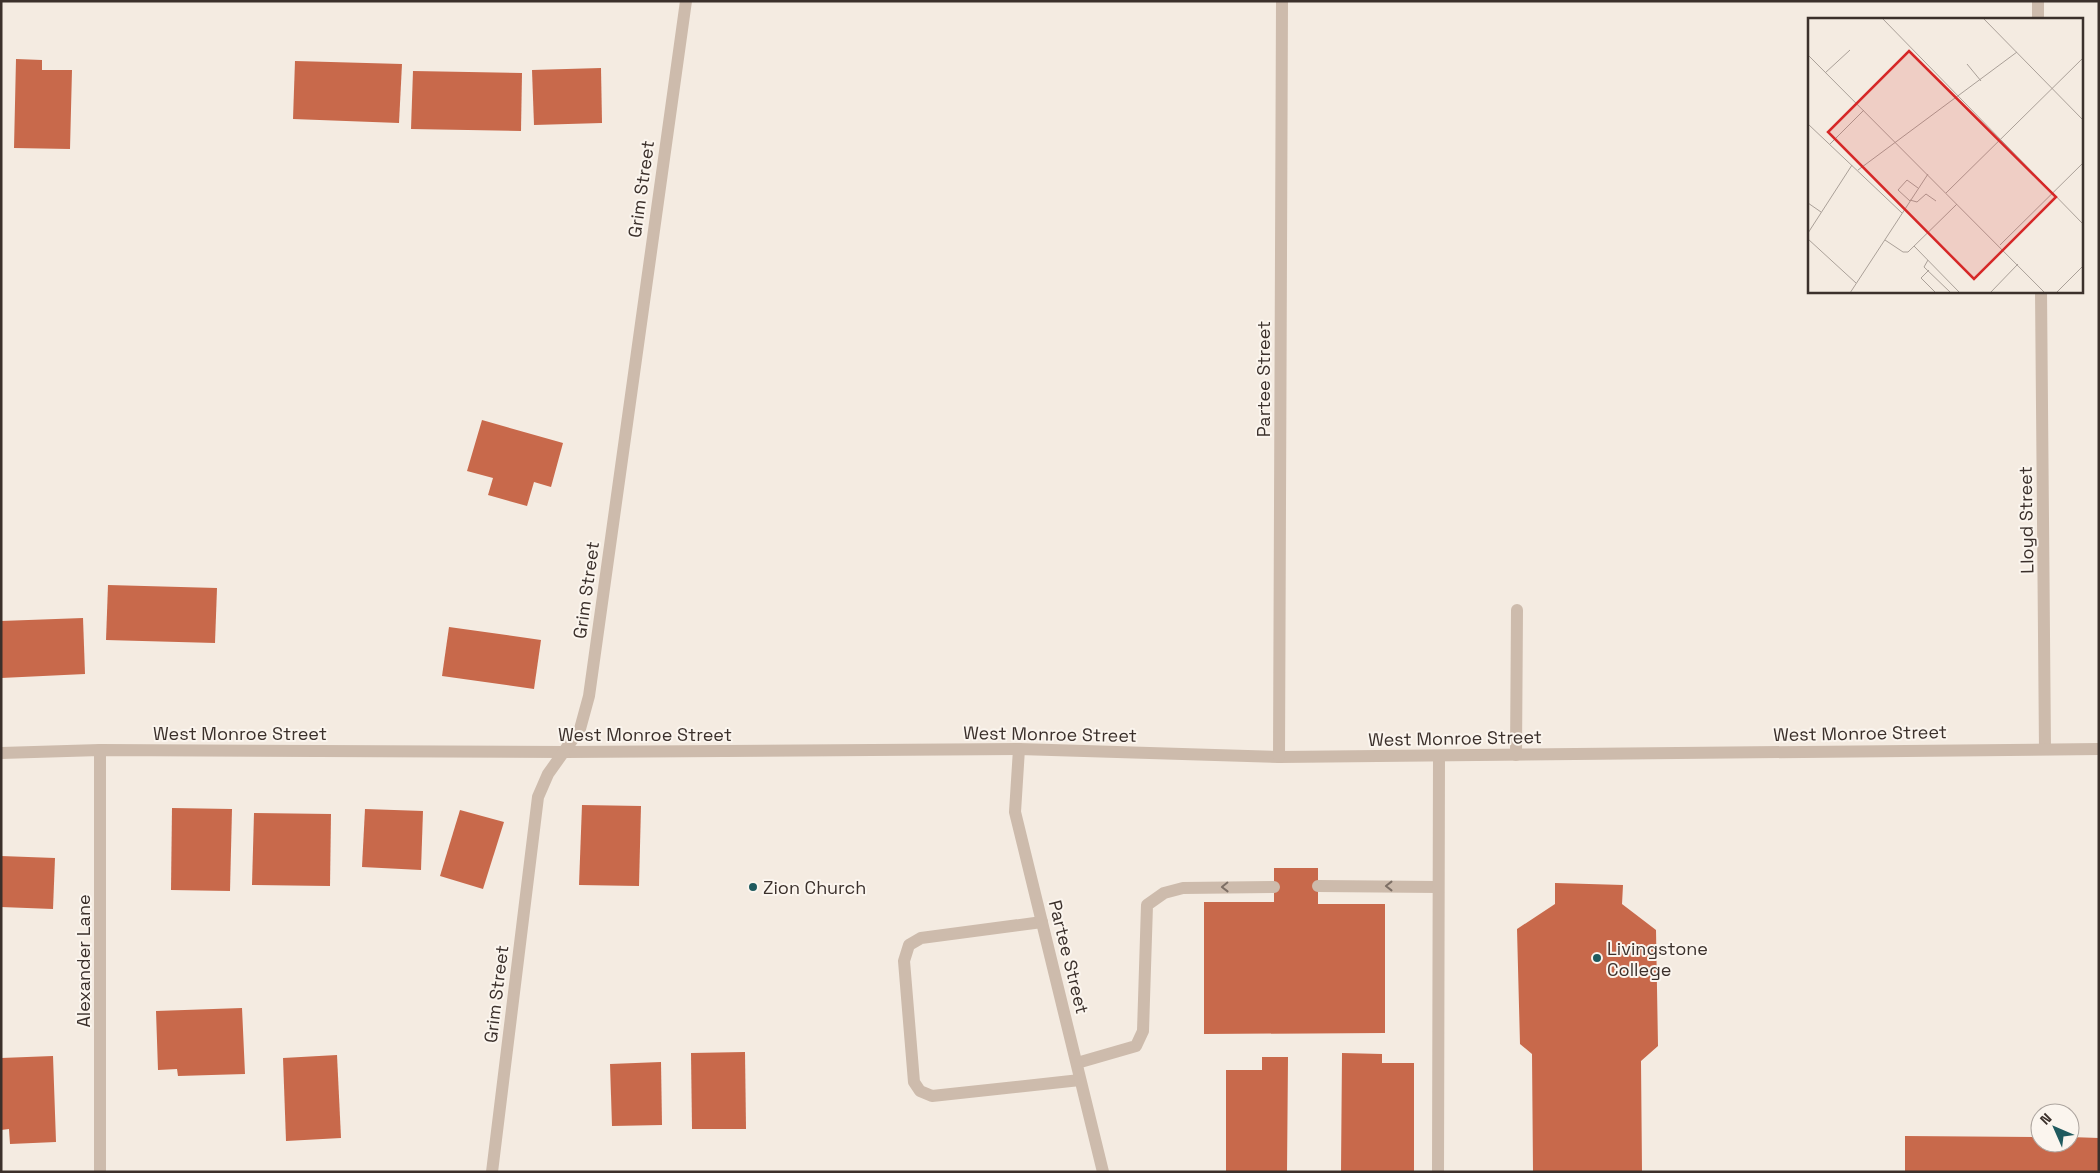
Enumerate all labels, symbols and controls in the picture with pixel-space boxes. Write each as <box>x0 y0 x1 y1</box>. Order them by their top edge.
inset map <box>1808 18 2082 292</box>
street label: Grim Street <box>623 139 659 239</box>
street label: Partee Street <box>1252 321 1275 437</box>
street label: Lloyd Street <box>2014 466 2038 574</box>
street label: Grim Street <box>568 540 604 640</box>
street label: West Monroe Street <box>1773 720 1947 746</box>
street label: West Monroe Street <box>963 721 1137 747</box>
street label: West Monroe Street <box>153 722 327 745</box>
street label: West Monroe Street <box>558 723 732 746</box>
street label: West Monroe Street <box>1368 725 1542 751</box>
place label: Zion Church <box>763 876 866 899</box>
marker: Zion Church <box>747 881 759 893</box>
one-way arrow <box>1385 881 1393 892</box>
one-way arrow <box>1221 882 1229 893</box>
street label: Alexander Lane <box>72 894 95 1028</box>
street label: Partee Street <box>1044 898 1094 1016</box>
place label: Livingstone College <box>1607 937 1708 981</box>
street label: Grim Street <box>479 944 513 1044</box>
marker: Livingstone College <box>1591 952 1603 964</box>
north arrow <box>2030 1103 2080 1153</box>
text: N <box>2036 1109 2055 1128</box>

